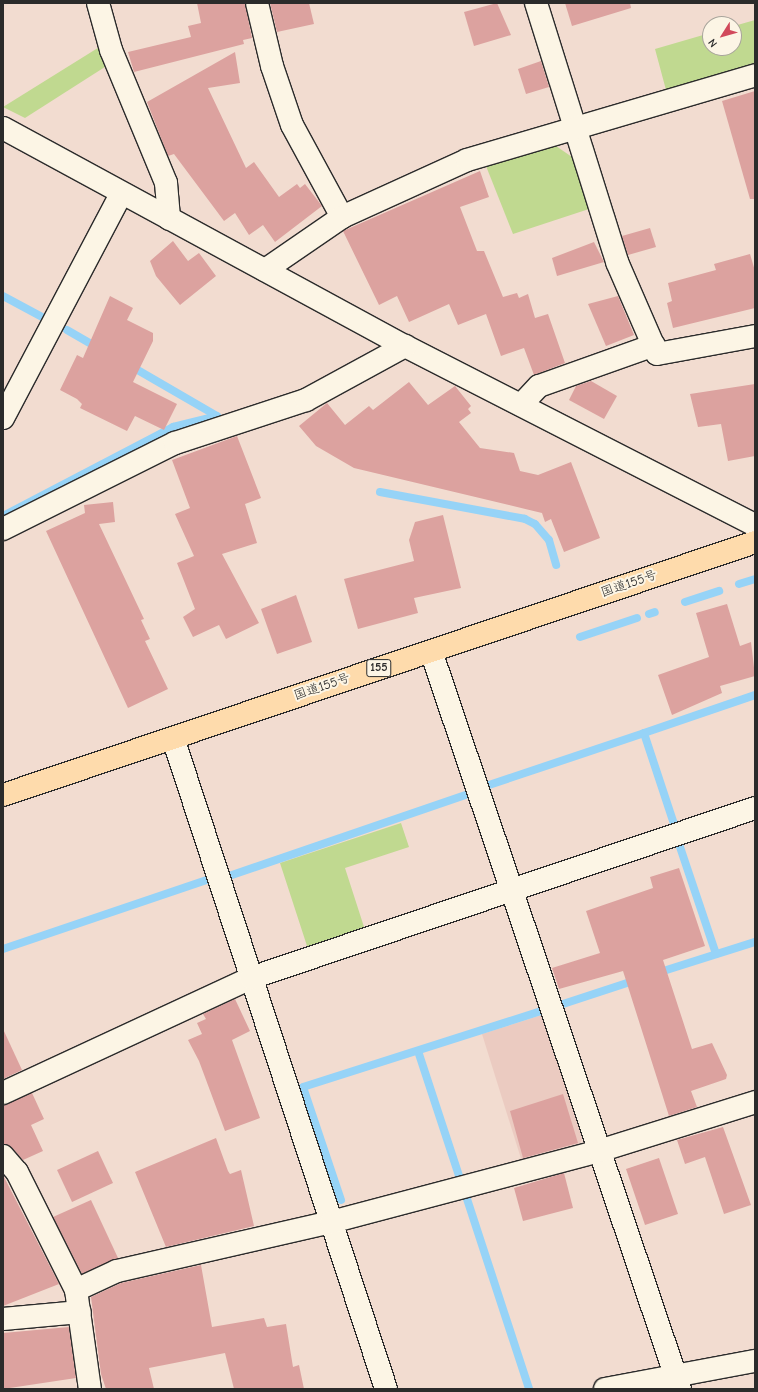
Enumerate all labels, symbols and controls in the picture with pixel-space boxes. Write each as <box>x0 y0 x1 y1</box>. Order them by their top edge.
north arrow <box>702 16 742 56</box>
text: N <box>705 36 720 50</box>
street label: 国道155号 <box>599 567 659 601</box>
road number: 155 <box>366 658 392 678</box>
street label: 国道155号 <box>292 670 352 704</box>

